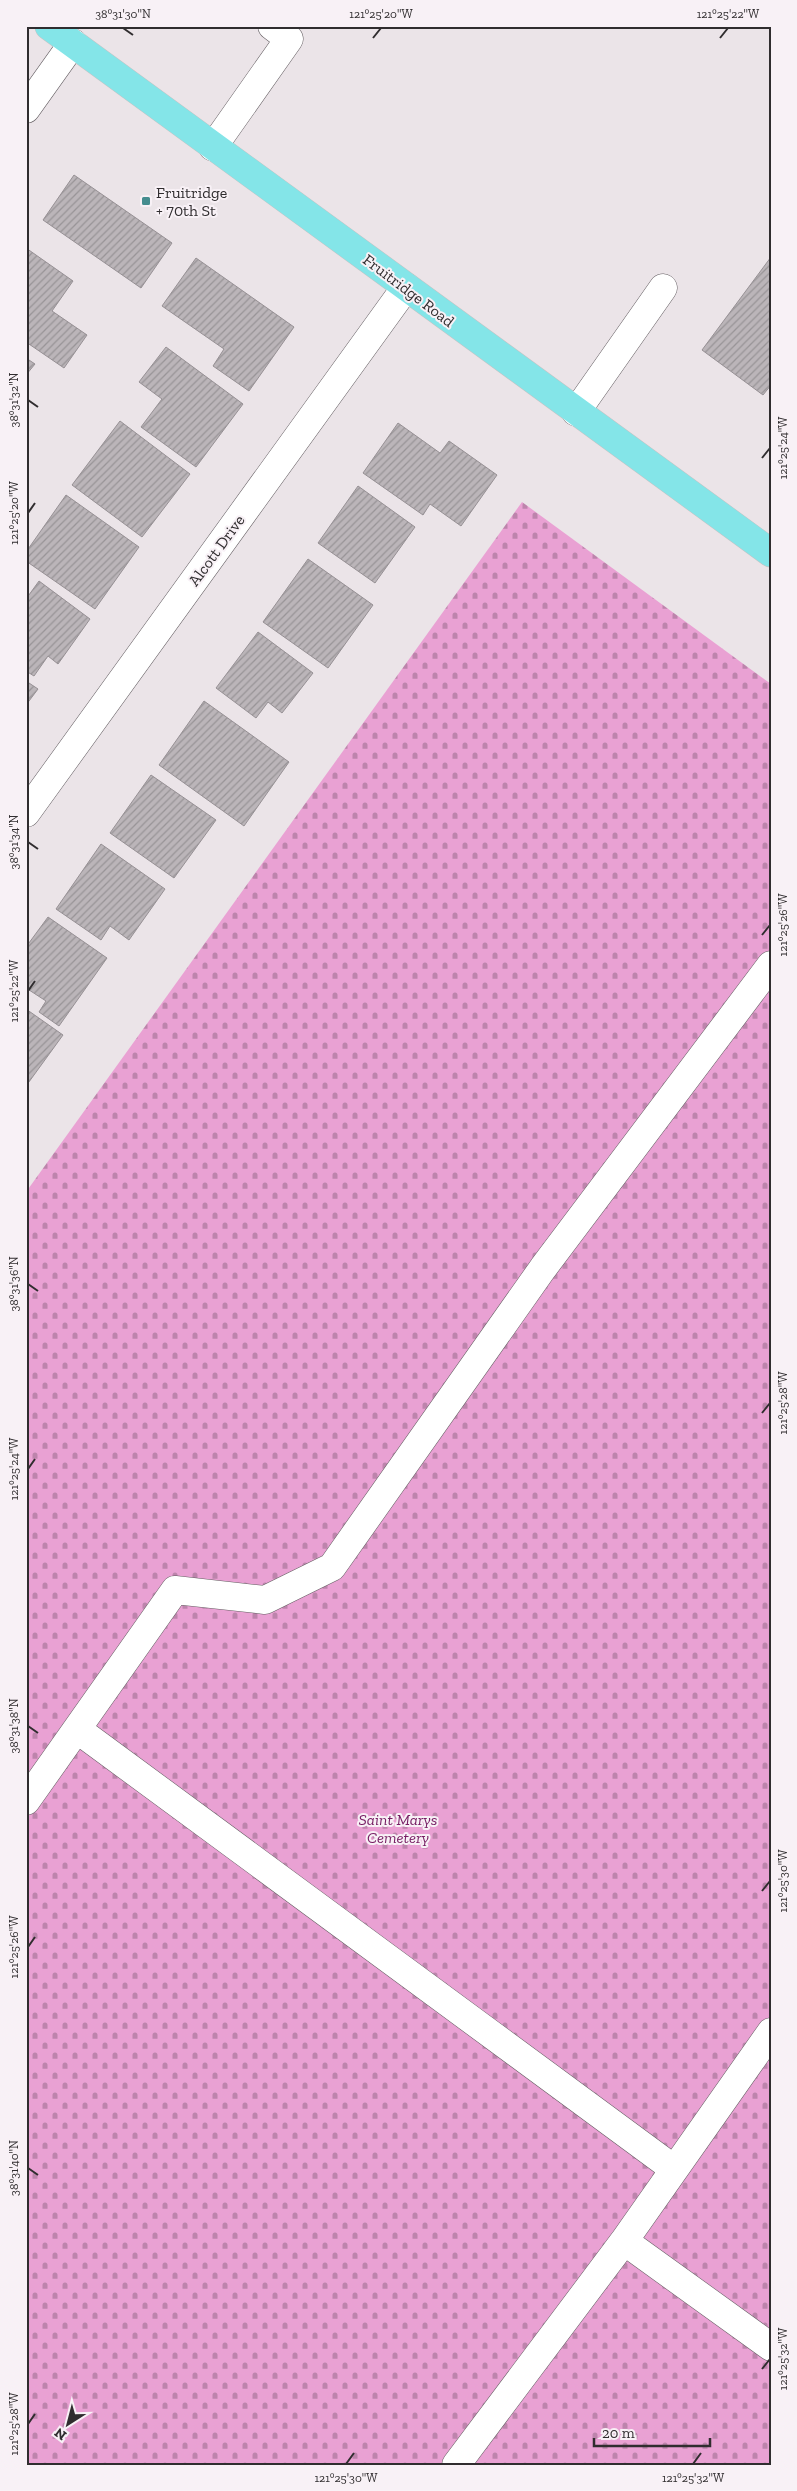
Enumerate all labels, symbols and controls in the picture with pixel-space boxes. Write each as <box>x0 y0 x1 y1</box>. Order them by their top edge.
text: 38°31'30"N <box>95 7 151 21</box>
text: 121°25'20"W <box>349 7 413 21</box>
text: 121°25'22"W <box>697 7 760 21</box>
place label: Fruitridge + 70th St <box>156 183 227 220</box>
marker: Fruitridge + 70th St <box>140 195 152 207</box>
street label: Fruitridge Road <box>359 250 458 331</box>
text: 38°31'32"N <box>7 372 21 427</box>
text: 121°25'24"W <box>776 416 790 479</box>
text: 121°25'20"W <box>7 481 21 545</box>
street label: Alcott Drive <box>184 511 249 590</box>
text: 38°31'34"N <box>7 814 21 869</box>
text: 121°25'26"W <box>776 893 790 956</box>
text: 121°25'22"W <box>7 959 21 1022</box>
text: 38°31'36"N <box>7 1256 21 1312</box>
text: 121°25'28"W <box>776 1371 790 1434</box>
text: 121°25'24"W <box>7 1437 21 1500</box>
text: 38°31'38"N <box>7 1698 21 1754</box>
park label: Saint Marys Cemetery <box>359 1810 438 1847</box>
text: 121°25'30"W <box>776 1849 790 1912</box>
text: 121°25'26"W <box>7 1915 21 1978</box>
text: 38°31'40"N <box>7 2140 21 2196</box>
text: 121°25'32"W <box>776 2327 790 2390</box>
text: 121°25'28"W <box>7 2392 21 2455</box>
north arrow <box>42 2398 92 2448</box>
scale bar <box>594 2416 711 2448</box>
text: N <box>51 2424 70 2444</box>
text: 20 m <box>602 2424 635 2442</box>
text: 121°25'30"W <box>315 2471 378 2485</box>
text: 121°25'32"W <box>662 2471 725 2485</box>

